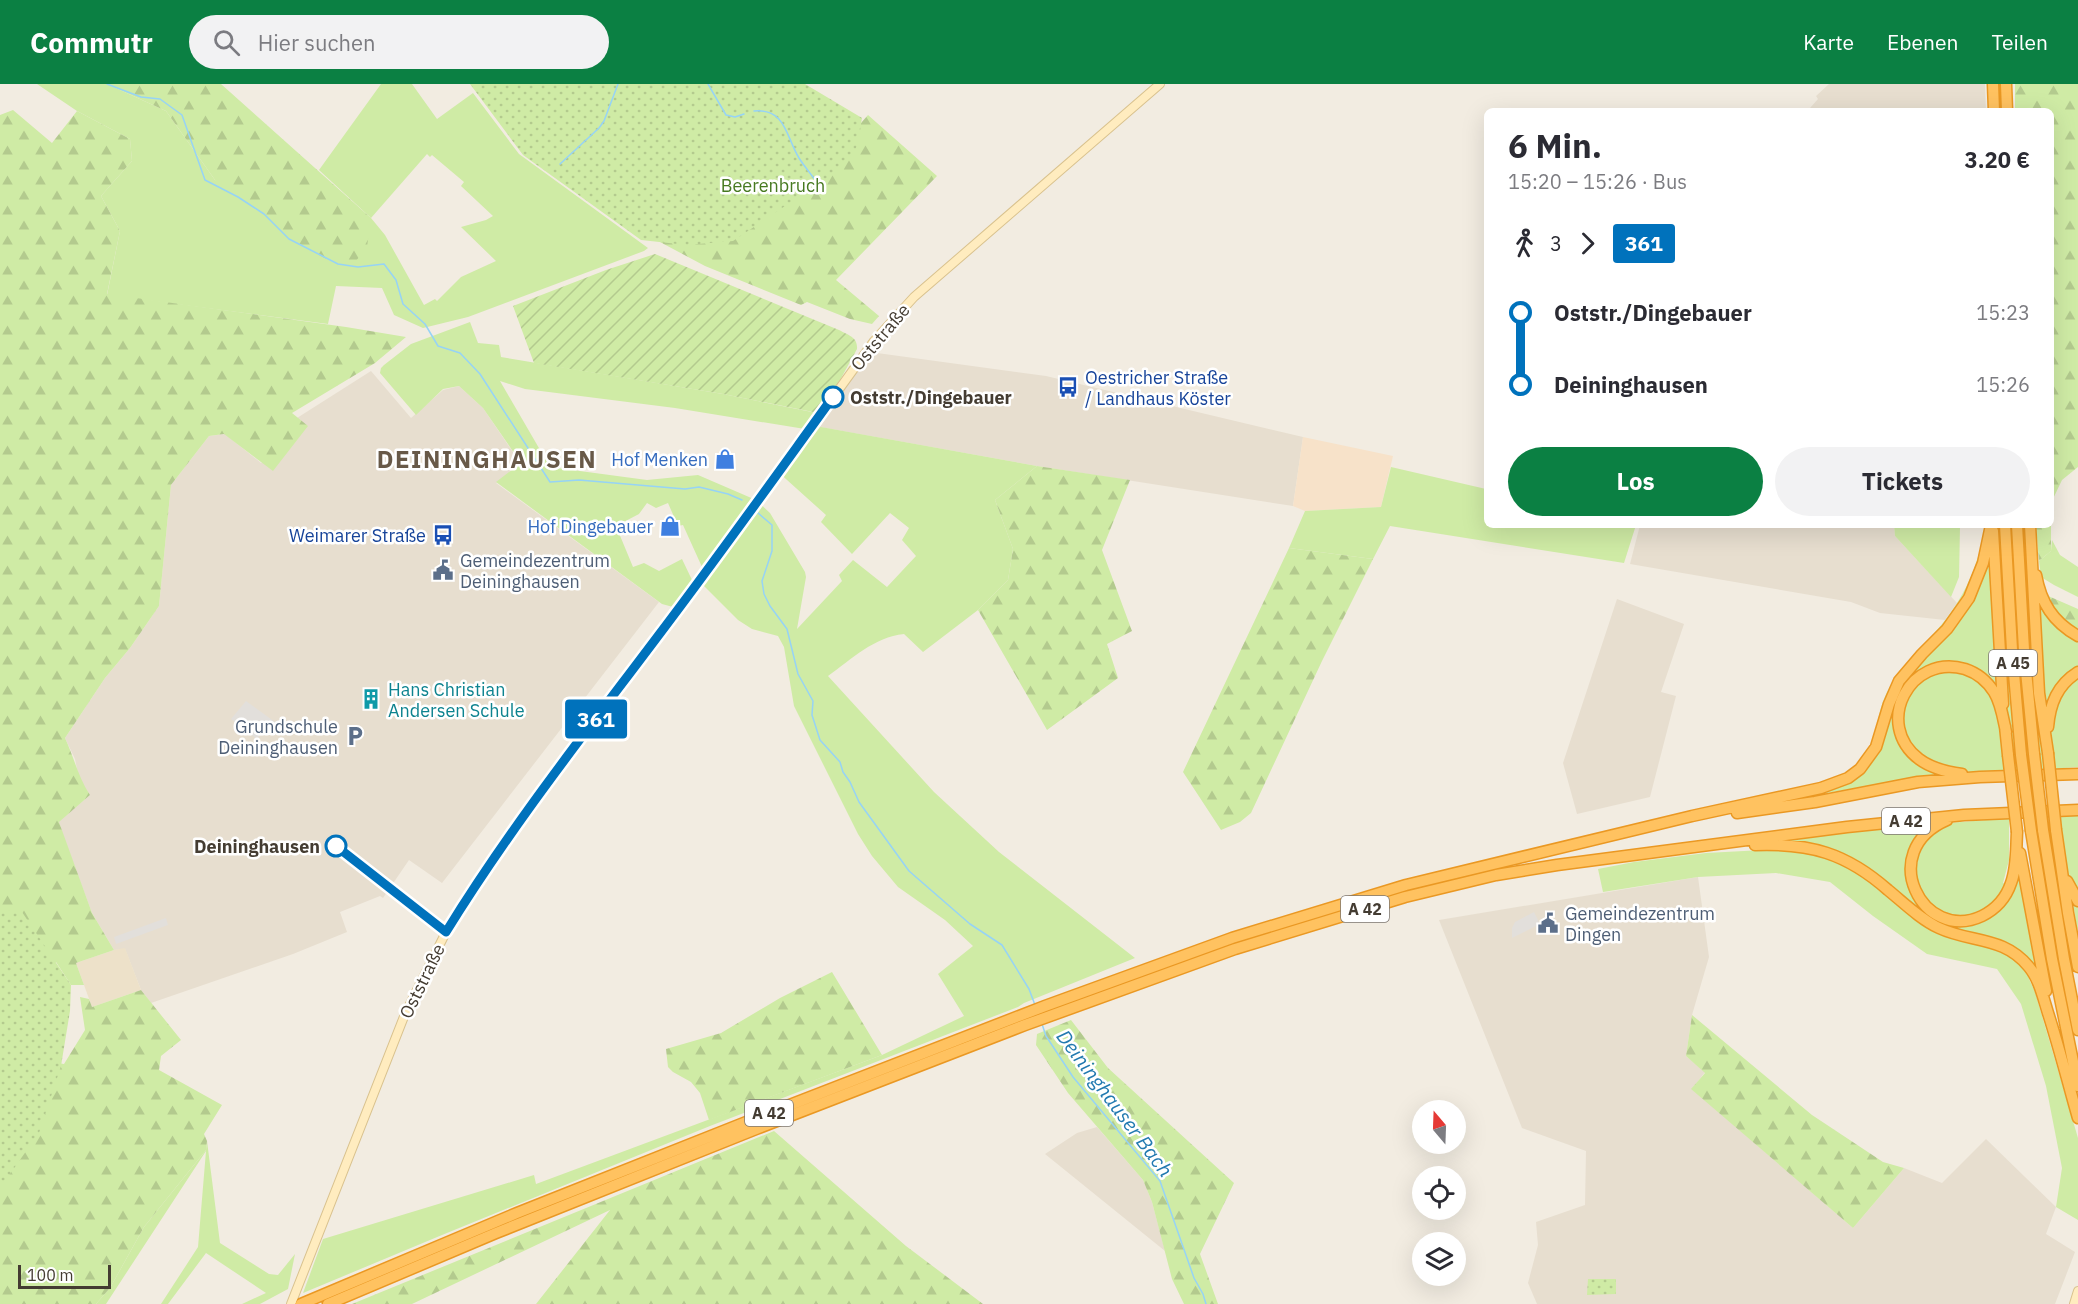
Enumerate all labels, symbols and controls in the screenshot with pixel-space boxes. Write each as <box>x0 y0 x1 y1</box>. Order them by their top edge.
search box <box>189 15 609 69</box>
text: Commutr <box>30 24 153 61</box>
icon: search <box>210 26 243 59</box>
text: Hier suchen <box>258 28 376 57</box>
text: Karte <box>1803 28 1854 56</box>
text: Ebenen <box>1887 28 1958 56</box>
text: Teilen <box>1991 28 2048 56</box>
text: 6 Min. <box>1508 124 1602 167</box>
text: 3.20 € <box>1965 145 2030 174</box>
text: 15:20 – 15:26 · Bus <box>1508 168 1687 195</box>
park label: Beerenbruch <box>721 174 825 197</box>
icon: walk <box>1508 227 1541 260</box>
icon: forward <box>1571 227 1604 260</box>
text: 361 <box>1625 229 1663 257</box>
text: 3 <box>1550 230 1562 257</box>
text: Oststr./Dingebauer <box>1554 298 1752 327</box>
street label: Oststraße <box>845 299 915 375</box>
text: 15:23 <box>1976 299 2030 326</box>
place label: Oestricher Straße / Landhaus Köster <box>1085 366 1231 410</box>
text: Deininghausen <box>1554 370 1708 399</box>
text: 15:26 <box>1976 371 2030 398</box>
bus stop icon: Oestricher Straße / Landhaus Köster <box>1056 375 1080 399</box>
marker: Oststr./Dingebauer <box>822 386 844 408</box>
place label: Oststr./Dingebauer <box>850 386 1012 409</box>
district label: DEININGHAUSEN <box>377 443 597 475</box>
shop icon: Hof Menken <box>713 447 737 471</box>
button: Los <box>1508 447 1763 516</box>
button: Tickets <box>1775 447 2030 516</box>
place label: Hof Menken <box>611 448 708 471</box>
shop icon: Hof Dingebauer <box>658 514 682 538</box>
place label: Hof Dingebauer <box>527 515 653 538</box>
bus stop icon: Weimarer Straße <box>431 523 455 547</box>
place label: Weimarer Straße <box>289 524 426 547</box>
place label: Gemeindezentrum Deininghausen <box>460 549 610 593</box>
public building icon: Gemeindezentrum Deininghausen <box>431 558 455 582</box>
road number: A 45 <box>1989 650 2037 676</box>
place label: Hans Christian Andersen Schule <box>388 678 525 722</box>
building icon: Hans Christian Andersen Schule <box>359 687 383 711</box>
line badge: 361 <box>562 700 630 738</box>
text: 361 <box>577 705 615 733</box>
place label: Grundschule Deininghausen <box>218 715 338 759</box>
parking icon: Grundschule Deininghausen <box>343 724 367 748</box>
road number: A 42 <box>1882 808 1930 834</box>
place label: Deininghausen <box>194 835 320 858</box>
marker: Deininghausen <box>325 835 347 857</box>
road number: A 42 <box>1341 896 1389 922</box>
place label: Gemeindezentrum Dingen <box>1565 902 1715 946</box>
public building icon: Gemeindezentrum Dingen <box>1536 911 1560 935</box>
street label: Oststraße <box>394 940 450 1022</box>
water label: Deininghauser Bach <box>1051 1024 1179 1182</box>
road number: A 42 <box>745 1100 793 1126</box>
north arrow <box>1412 1100 1466 1154</box>
map controls <box>1412 1100 1466 1286</box>
button: locate <box>1412 1166 1466 1220</box>
button: layers <box>1412 1232 1466 1286</box>
scale bar <box>18 1262 111 1290</box>
text: 100 m <box>27 1265 74 1285</box>

